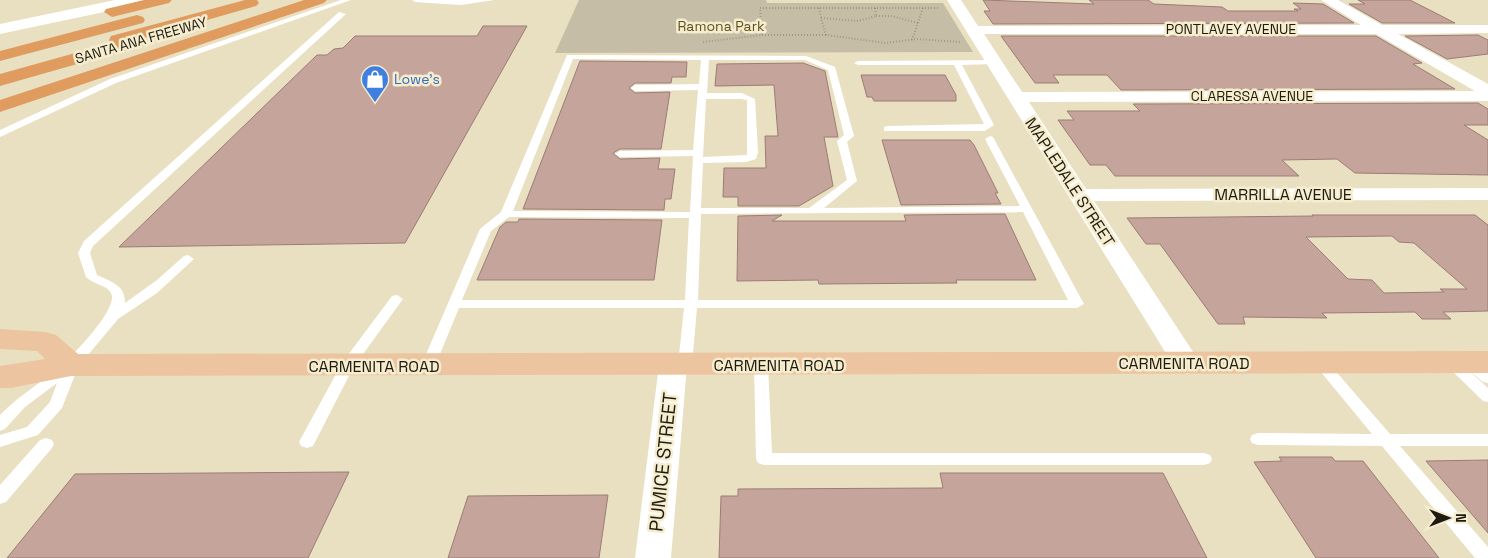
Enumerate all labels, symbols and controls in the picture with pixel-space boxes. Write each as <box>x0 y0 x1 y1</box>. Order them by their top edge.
street label: SANTA ANA FREEWAY <box>73 12 210 67</box>
park label: Ramona Park <box>678 17 765 35</box>
street label: PONTLAVEY AVENUE <box>1166 20 1296 38</box>
shop icon: Lowe's <box>360 64 390 103</box>
place label: Lowe's <box>394 70 440 88</box>
street label: CLARESSA AVENUE <box>1191 87 1313 105</box>
street label: MAPLEDALE STREET <box>1020 113 1120 251</box>
street label: MARRILLA AVENUE <box>1214 184 1352 205</box>
street label: CARMENITA ROAD <box>1118 353 1250 374</box>
street label: CARMENITA ROAD <box>713 355 845 376</box>
street label: CARMENITA ROAD <box>308 356 440 377</box>
street label: PUMICE STREET <box>643 391 683 533</box>
north arrow <box>1423 493 1473 543</box>
text: N <box>1452 513 1470 523</box>

